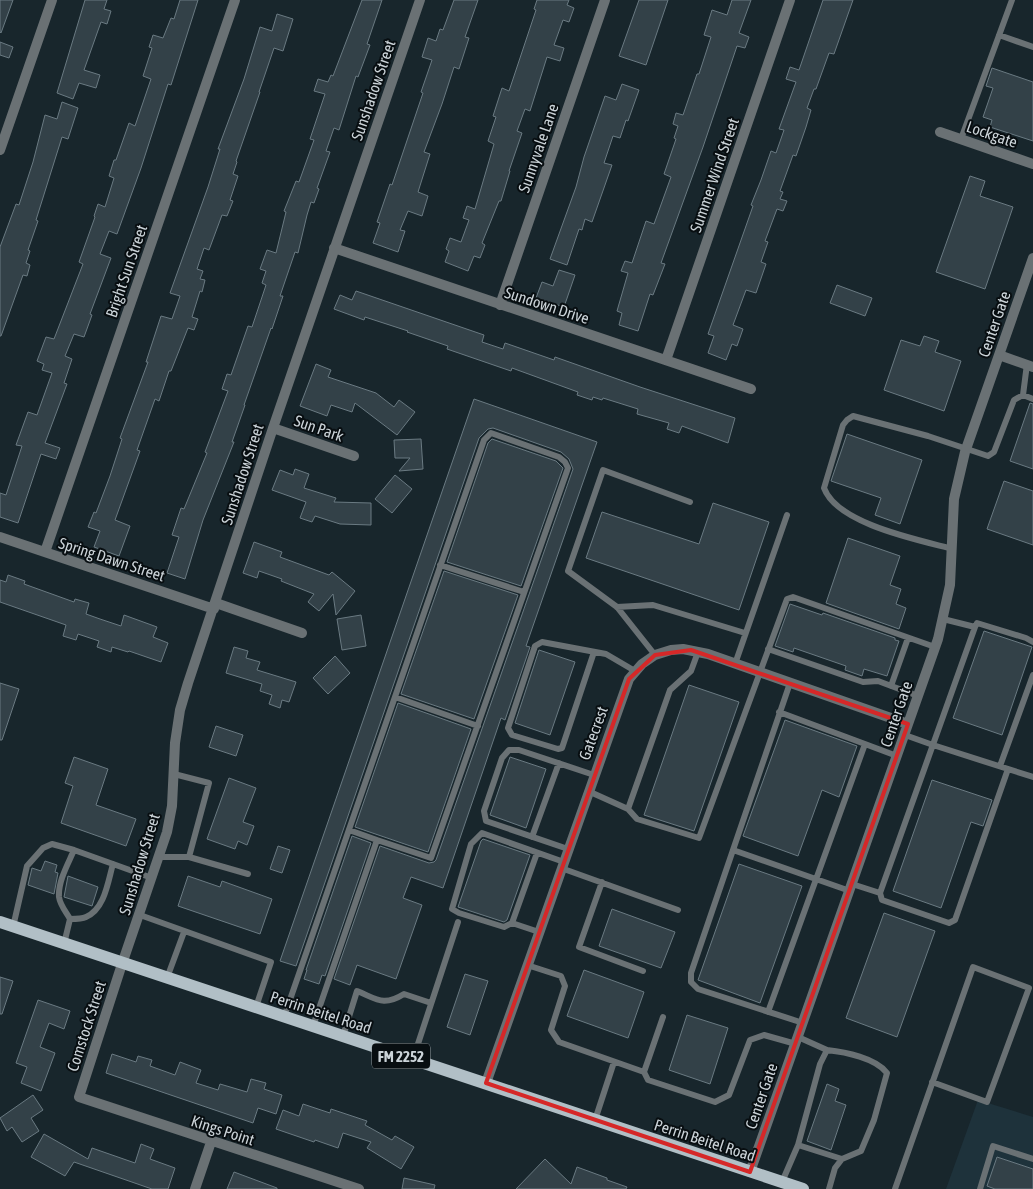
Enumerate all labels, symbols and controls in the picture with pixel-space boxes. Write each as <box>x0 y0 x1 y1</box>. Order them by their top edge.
street label: Sunshadow Street <box>347 37 399 143</box>
street label: Sunnyvale Lane <box>514 101 563 195</box>
street label: Summer Wind Street <box>686 115 742 234</box>
street label: Lockgate <box>964 117 1020 152</box>
street label: Bright Sun Street <box>102 222 151 320</box>
street label: Sundown Drive <box>503 283 591 327</box>
street label: Center Gate <box>974 289 1014 359</box>
street label: Sun Park <box>292 411 346 445</box>
street label: Sunshadow Street <box>217 421 267 527</box>
street label: Spring Dawn Street <box>56 533 168 586</box>
street label: Center Gate <box>876 679 916 749</box>
street label: Gatecrest <box>575 703 611 762</box>
street label: Sunshadow Street <box>115 811 163 917</box>
street label: Comstock Street <box>63 978 109 1074</box>
street label: Perrin Beitel Road <box>268 987 374 1037</box>
road number: FM 2252 <box>372 1044 430 1068</box>
street label: Center Gate <box>741 1061 781 1131</box>
street label: Kings Point <box>189 1111 257 1150</box>
street label: Perrin Beitel Road <box>652 1115 758 1165</box>

